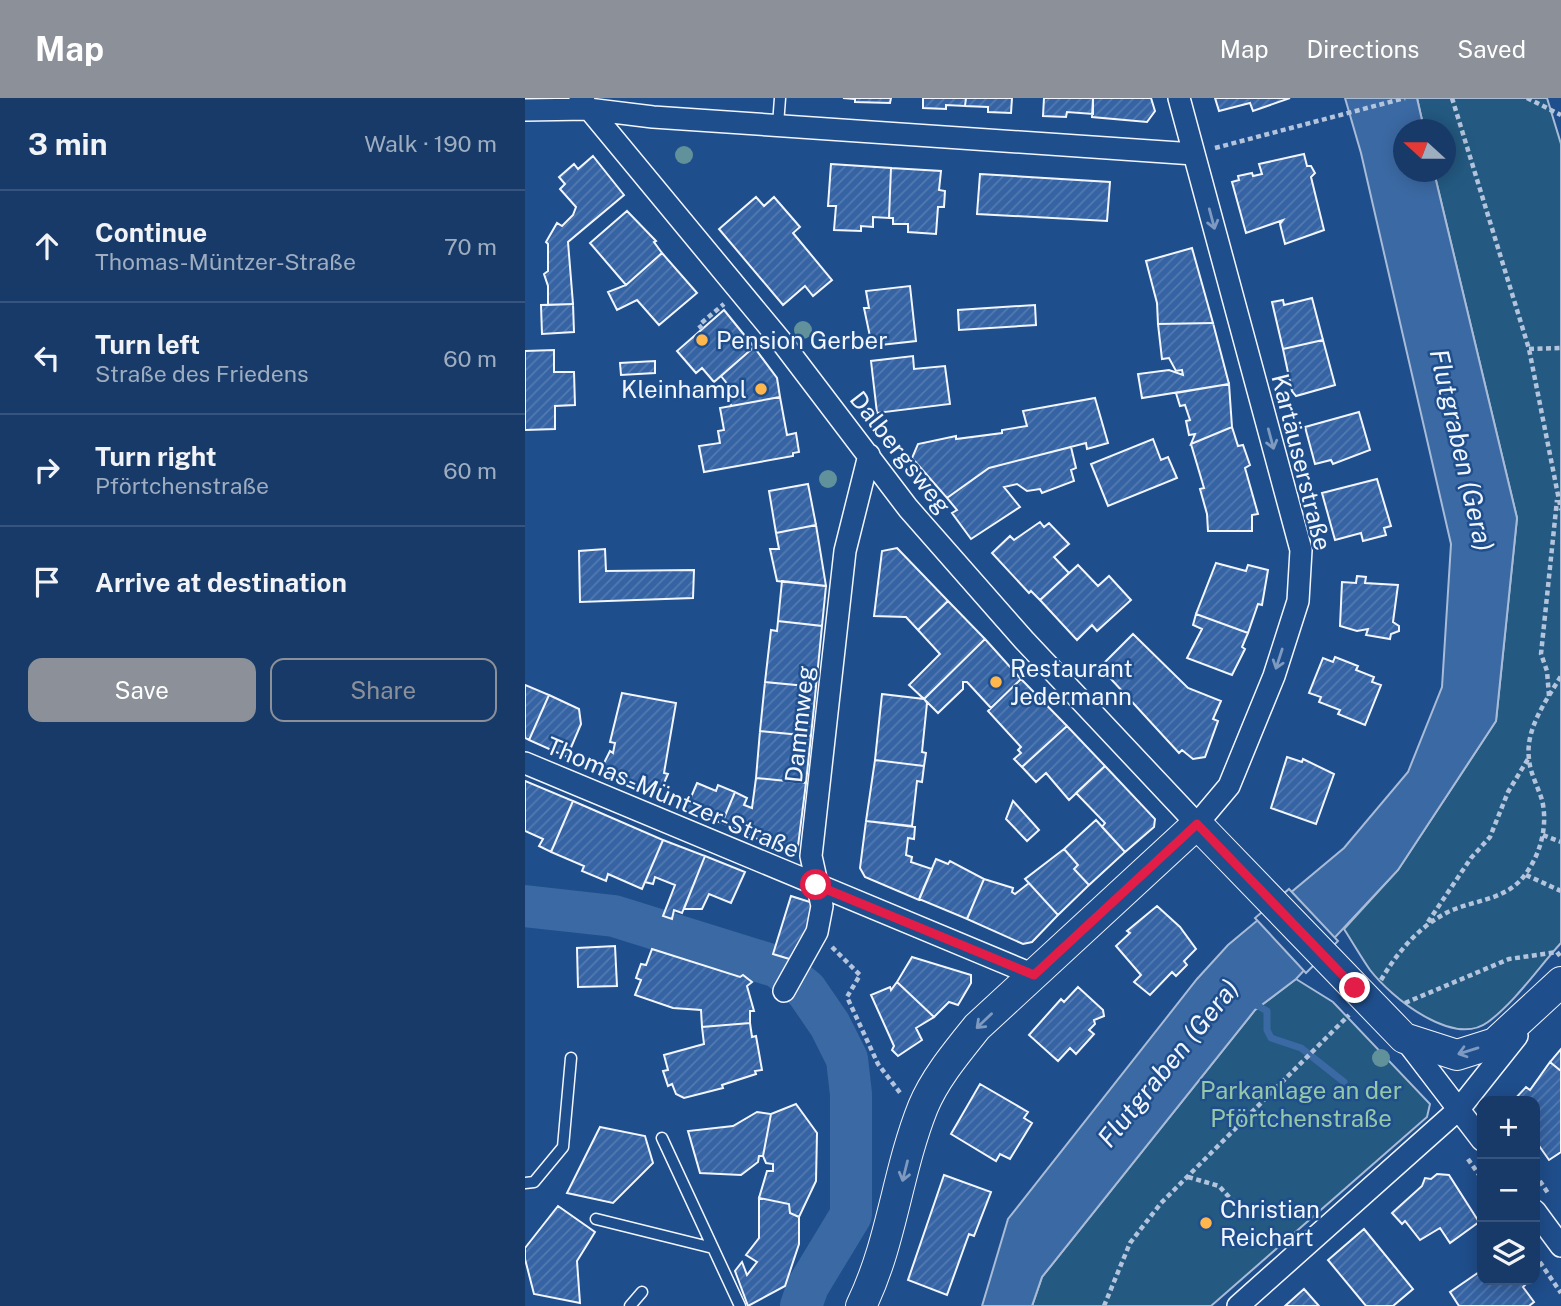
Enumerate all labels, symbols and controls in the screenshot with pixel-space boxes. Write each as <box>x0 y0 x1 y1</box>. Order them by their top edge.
text: Map <box>35 30 104 68</box>
text: Map <box>1220 35 1269 63</box>
text: Directions <box>1307 35 1419 63</box>
text: Saved <box>1457 35 1526 63</box>
north arrow <box>1393 119 1456 182</box>
text: 3 min <box>28 126 107 162</box>
text: Walk · 190 m <box>364 130 497 157</box>
one-way arrow <box>1206 208 1219 230</box>
text: Continue <box>95 217 207 248</box>
icon: ahead <box>28 227 66 265</box>
text: 70 m <box>444 233 497 260</box>
text: Thomas-Müntzer-Straße <box>95 248 356 275</box>
place label: Pension Gerber <box>716 326 888 354</box>
text: Turn left <box>95 329 200 360</box>
marker: Pension Gerber <box>694 332 710 348</box>
icon: left <box>28 339 66 377</box>
text: 60 m <box>443 345 497 372</box>
water label: Flutgraben (Gera) <box>1424 346 1500 554</box>
text: Straße des Friedens <box>95 360 309 387</box>
street label: Kartäuserstraße <box>1267 371 1337 553</box>
place label: Kleinhampl <box>621 375 747 403</box>
marker: Kleinhampl <box>753 381 769 397</box>
street label: Dalbergsweg <box>845 385 957 519</box>
one-way arrow <box>1265 427 1278 450</box>
text: Turn right <box>95 441 217 472</box>
icon: right <box>28 451 66 489</box>
text: 60 m <box>443 457 497 484</box>
text: Pförtchenstraße <box>95 472 269 499</box>
icon: arrive <box>28 563 66 601</box>
text: Arrive at destination <box>95 567 347 598</box>
one-way arrow <box>1272 648 1284 670</box>
place label: Restaurant Jedermann <box>1010 654 1133 710</box>
button: Save <box>28 658 256 722</box>
button: Share <box>270 658 497 722</box>
street label: Dammweg <box>779 664 819 784</box>
marker: Restaurant Jedermann <box>988 674 1004 690</box>
street label: Thomas-Müntzer-Straße <box>542 731 804 863</box>
route start <box>800 869 831 900</box>
route end <box>1339 972 1370 1003</box>
water label: Flutgraben (Gera) <box>1091 973 1245 1153</box>
one-way arrow <box>976 1013 993 1030</box>
one-way arrow <box>1458 1046 1480 1059</box>
park label: Parkanlage an der Pförtchenstraße <box>1200 1076 1402 1132</box>
map controls <box>1477 1096 1540 1285</box>
button: + <box>1477 1096 1540 1159</box>
one-way arrow <box>898 1159 911 1182</box>
button: − <box>1477 1159 1540 1222</box>
place label: Christian Reichart <box>1220 1195 1320 1251</box>
marker: Christian Reichart <box>1198 1215 1214 1231</box>
button: layers <box>1477 1222 1540 1285</box>

